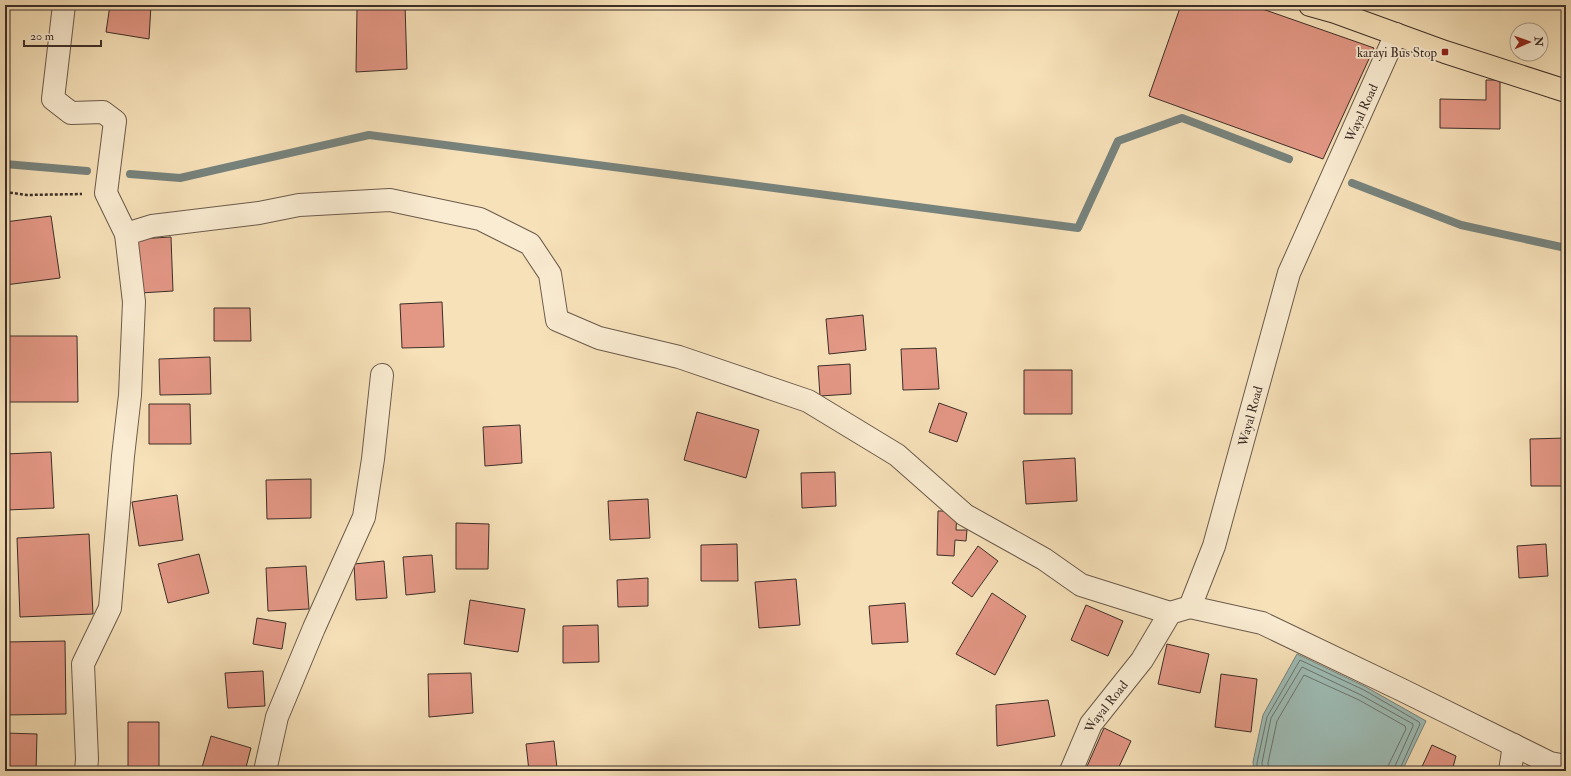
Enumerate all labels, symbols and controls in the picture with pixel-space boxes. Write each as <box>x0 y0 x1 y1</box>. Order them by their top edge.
scale bar <box>24 22 101 48</box>
north arrow <box>1509 22 1549 62</box>
text: 20 m <box>30 29 55 44</box>
text: N <box>1532 36 1545 48</box>
place label: karayi Bus Stop <box>1357 45 1437 62</box>
marker: karayi Bus Stop <box>1440 47 1450 57</box>
street label: Wayal Road <box>1341 81 1382 145</box>
street label: Wayal Road <box>1235 384 1267 449</box>
street label: Wayal Road <box>1081 677 1132 736</box>

